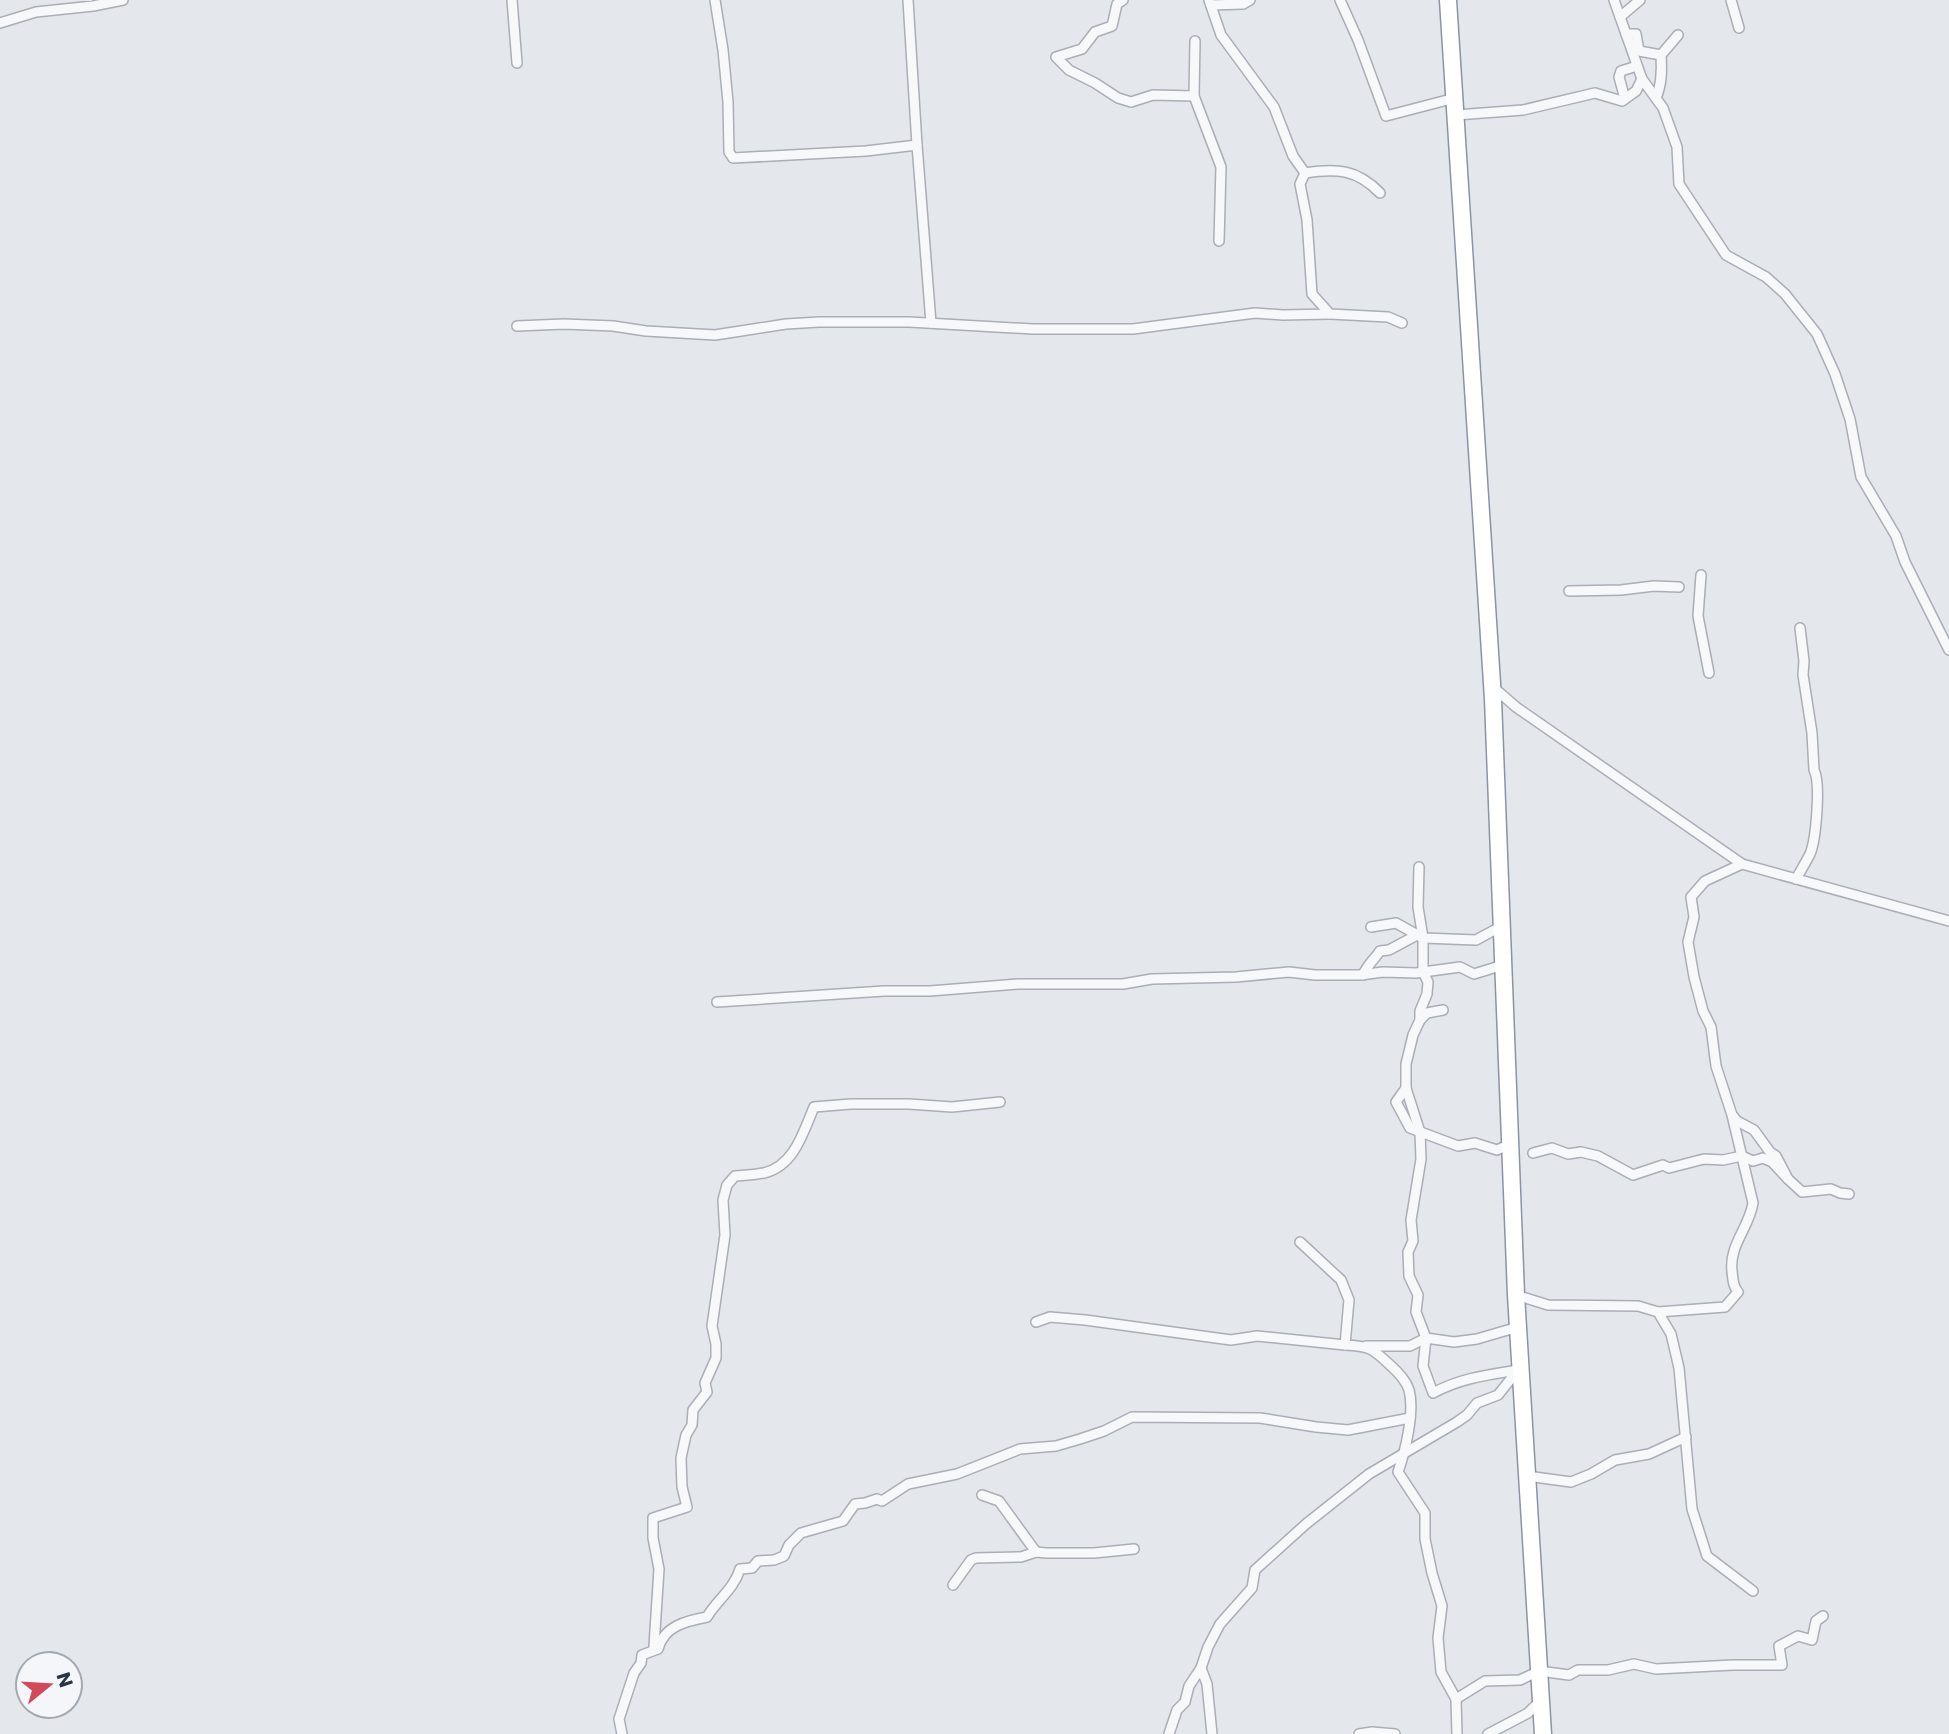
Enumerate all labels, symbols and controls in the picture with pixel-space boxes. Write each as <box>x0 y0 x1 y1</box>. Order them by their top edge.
north arrow <box>14 1650 84 1720</box>
text: N <box>50 1669 80 1691</box>

